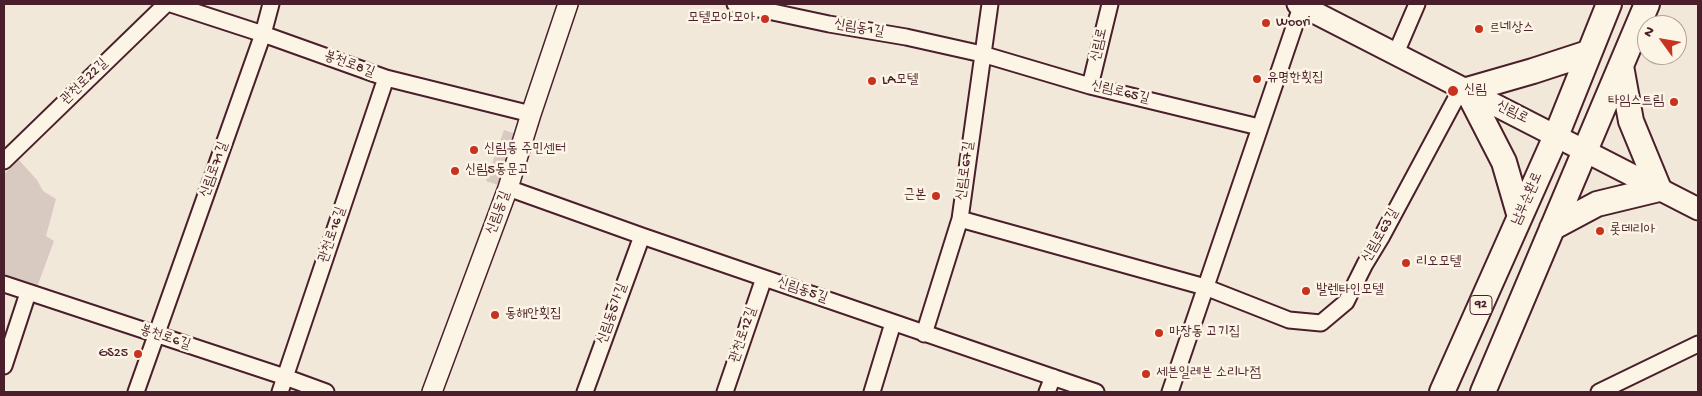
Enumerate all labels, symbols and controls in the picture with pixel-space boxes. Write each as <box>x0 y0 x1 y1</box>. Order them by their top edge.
place label: 모텔모아모아 <box>687 11 755 27</box>
marker: 모텔모아모아 <box>759 13 771 25</box>
place label: Woori <box>1276 15 1310 31</box>
north arrow <box>1637 15 1687 65</box>
street label: 신림동1길 <box>833 16 885 42</box>
marker: Woori <box>1260 17 1272 29</box>
place label: 르네상스 <box>1489 21 1534 37</box>
marker: 르네상스 <box>1473 23 1485 35</box>
text: N <box>1640 24 1659 41</box>
street label: 신림로 <box>1088 27 1112 63</box>
street label: 봉천로8길 <box>321 48 377 82</box>
street label: 관천로22길 <box>58 56 112 108</box>
place label: 유명한횟집 <box>1267 71 1323 87</box>
place label: LA모텔 <box>882 73 918 89</box>
marker: 유명한횟집 <box>1251 73 1263 85</box>
marker: LA모텔 <box>866 75 878 87</box>
street label: 신림로65길 <box>1089 78 1151 108</box>
place label: 신림 <box>1464 83 1487 99</box>
marker: 신림 <box>1446 84 1460 98</box>
place label: 타임스트림 <box>1608 94 1664 110</box>
marker: 타임스트림 <box>1668 96 1680 108</box>
street label: 신림로 <box>1493 98 1531 128</box>
street label: 신림로71길 <box>197 140 233 200</box>
street label: 신림로67길 <box>954 140 978 202</box>
place label: 신림동 주민센터 <box>484 142 566 158</box>
marker: 신림동 주민센터 <box>468 144 480 156</box>
place label: 신림5동문고 <box>465 163 529 179</box>
marker: 신림5동문고 <box>449 165 461 177</box>
street label: 남부순환로 <box>1509 170 1547 228</box>
place label: 근본 <box>903 188 926 204</box>
street label: 신림동길 <box>483 189 515 237</box>
marker: 근본 <box>930 190 942 202</box>
street label: 관천로16길 <box>316 205 350 265</box>
street label: 신림로63길 <box>1359 206 1403 266</box>
place label: 롯데리아 <box>1610 223 1655 239</box>
marker: 롯데리아 <box>1594 225 1606 237</box>
place label: 리오모텔 <box>1416 255 1461 271</box>
marker: 리오모텔 <box>1400 257 1412 269</box>
street label: 신림동5길 <box>774 275 830 307</box>
street label: 신림동5가길 <box>594 281 632 347</box>
place label: 발렌타인모텔 <box>1316 283 1384 299</box>
marker: 발렌타인모텔 <box>1300 285 1312 297</box>
road number: 92 <box>1470 296 1492 314</box>
street label: 관천로12길 <box>727 305 761 365</box>
place label: 동해안횟집 <box>505 307 561 323</box>
marker: 동해안횟집 <box>489 309 501 321</box>
street label: 봉천로6길 <box>138 322 192 354</box>
place label: 마장동 고기집 <box>1169 325 1240 341</box>
marker: 마장동 고기집 <box>1153 327 1165 339</box>
place label: GS25 <box>98 346 128 362</box>
marker: GS25 <box>132 348 144 360</box>
place label: 세븐일레븐 소리나점 <box>1156 366 1261 382</box>
marker: 세븐일레븐 소리나점 <box>1140 368 1152 380</box>

